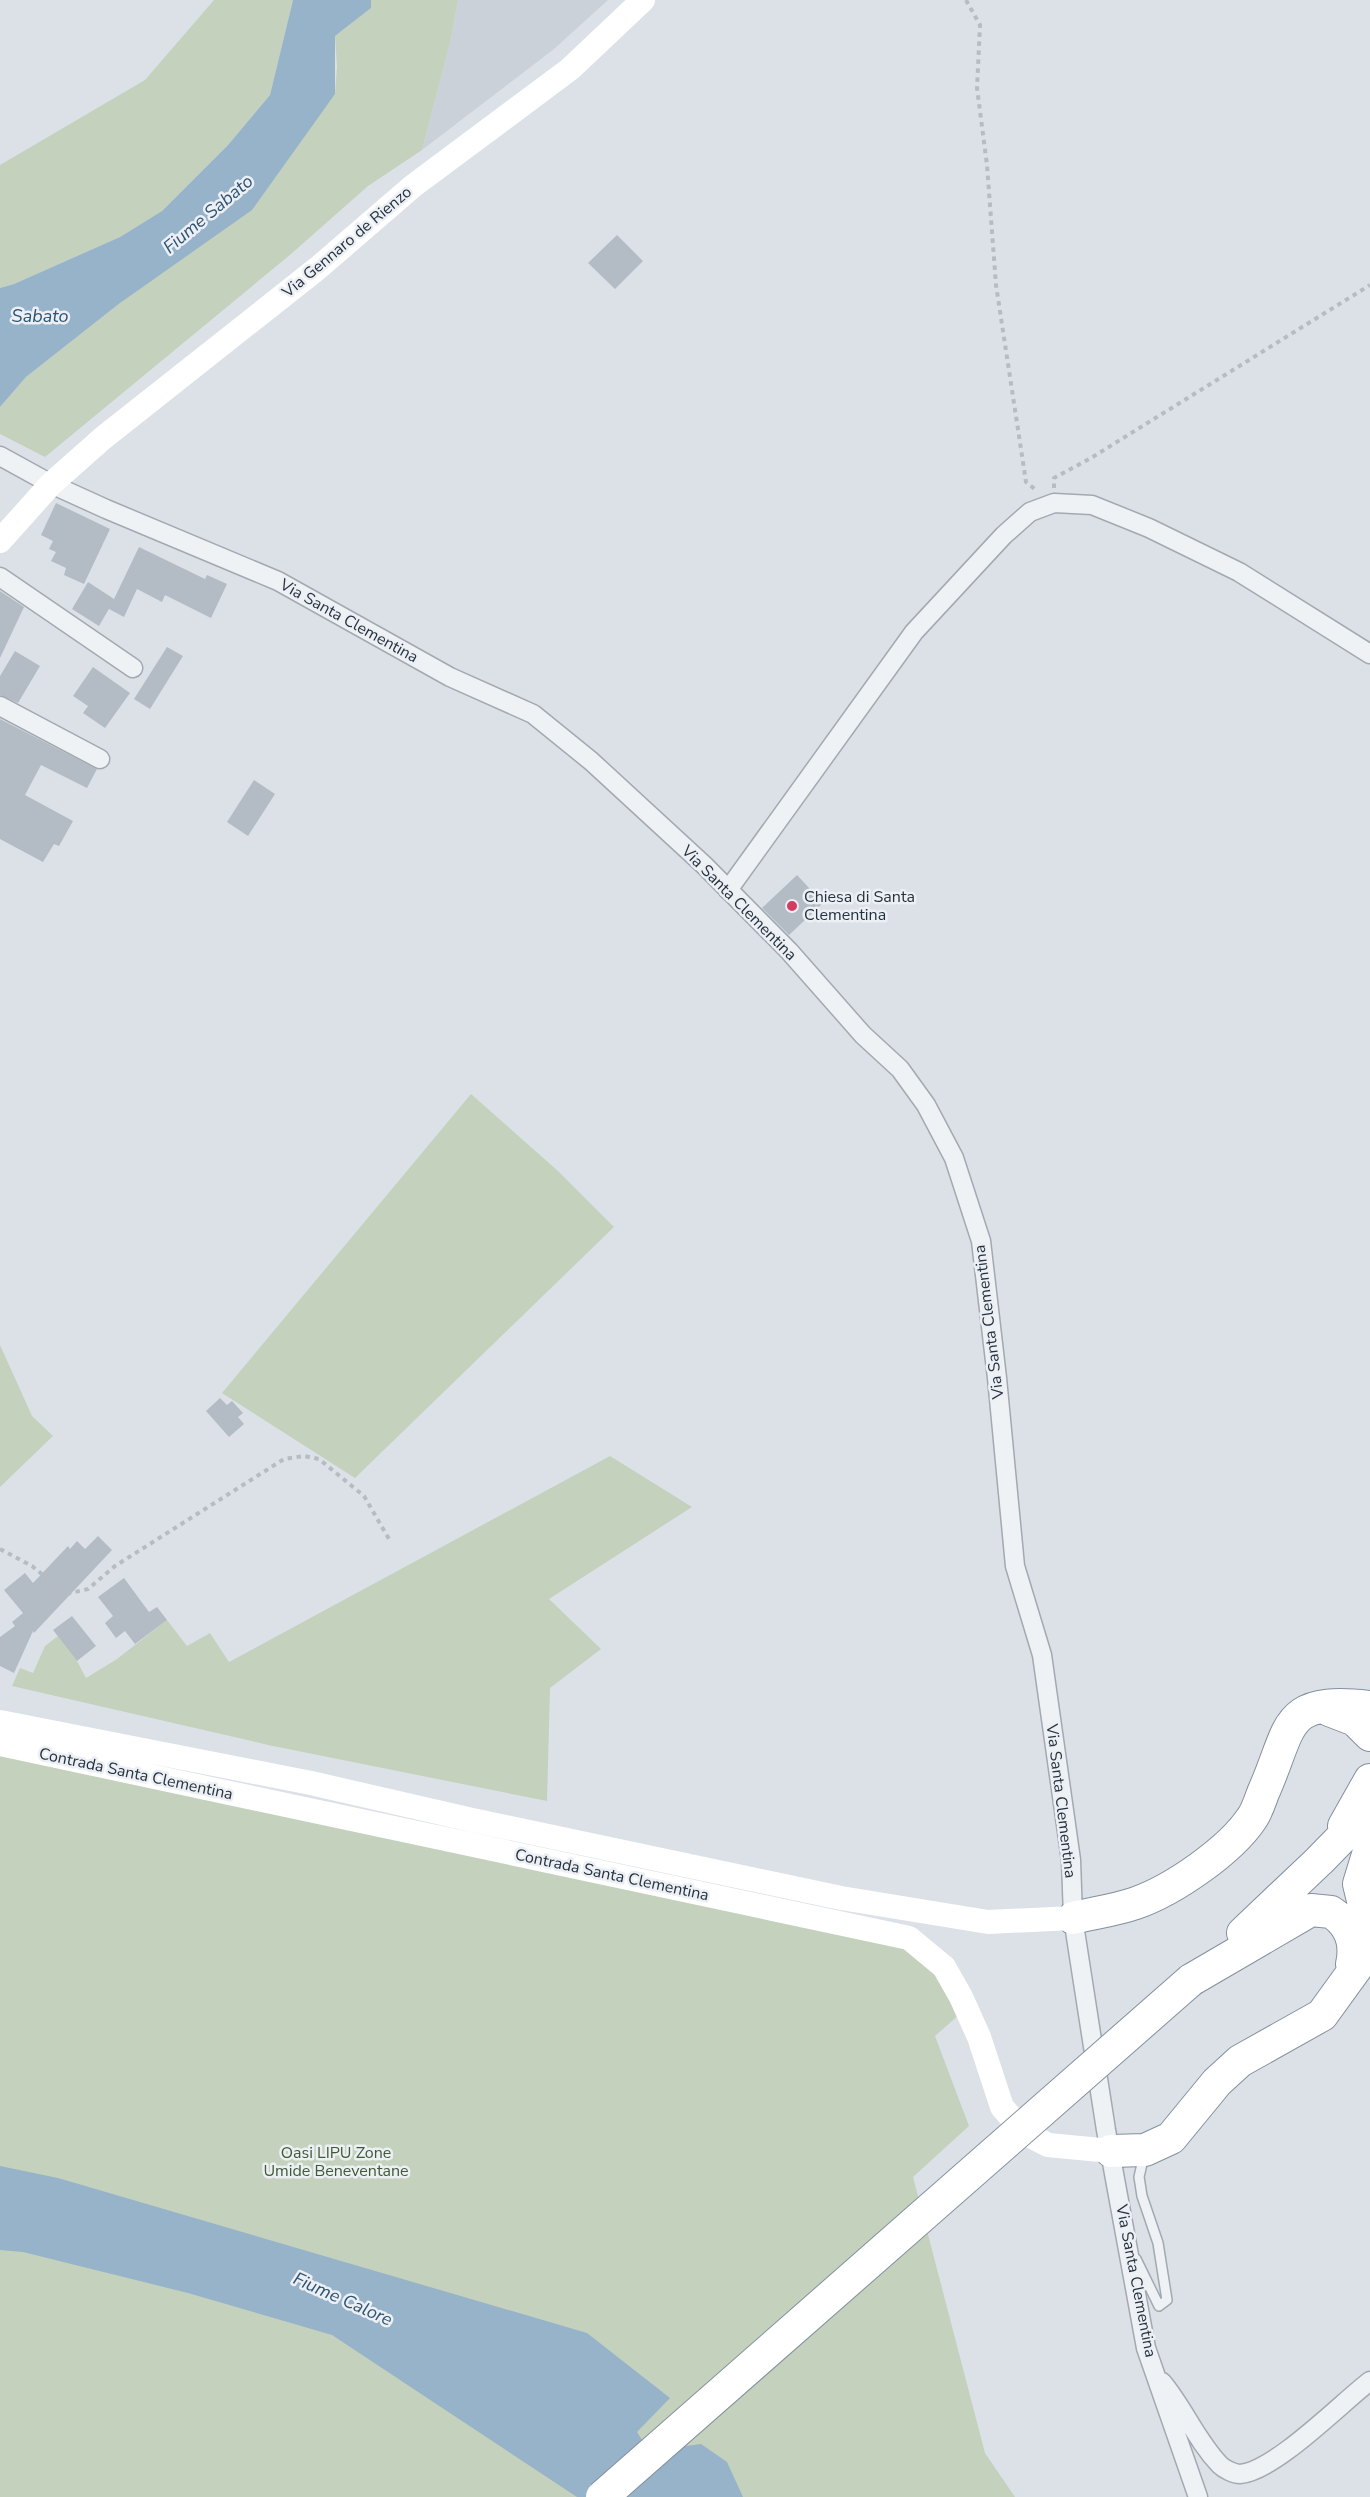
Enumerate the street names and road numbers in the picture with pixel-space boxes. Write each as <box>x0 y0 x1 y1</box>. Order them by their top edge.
street label: Via Gennaro de Rienzo <box>277 181 417 303</box>
street label: Via Santa Clementina <box>275 573 422 668</box>
street label: Via Santa Clementina <box>676 840 802 966</box>
street label: Via Santa Clementina <box>969 1244 1009 1401</box>
street label: Via Santa Clementina <box>1041 1722 1081 1879</box>
street label: Contrada Santa Clementina <box>37 1743 235 1805</box>
street label: Contrada Santa Clementina <box>513 1844 711 1906</box>
street label: Via Santa Clementina <box>1110 2202 1162 2359</box>

